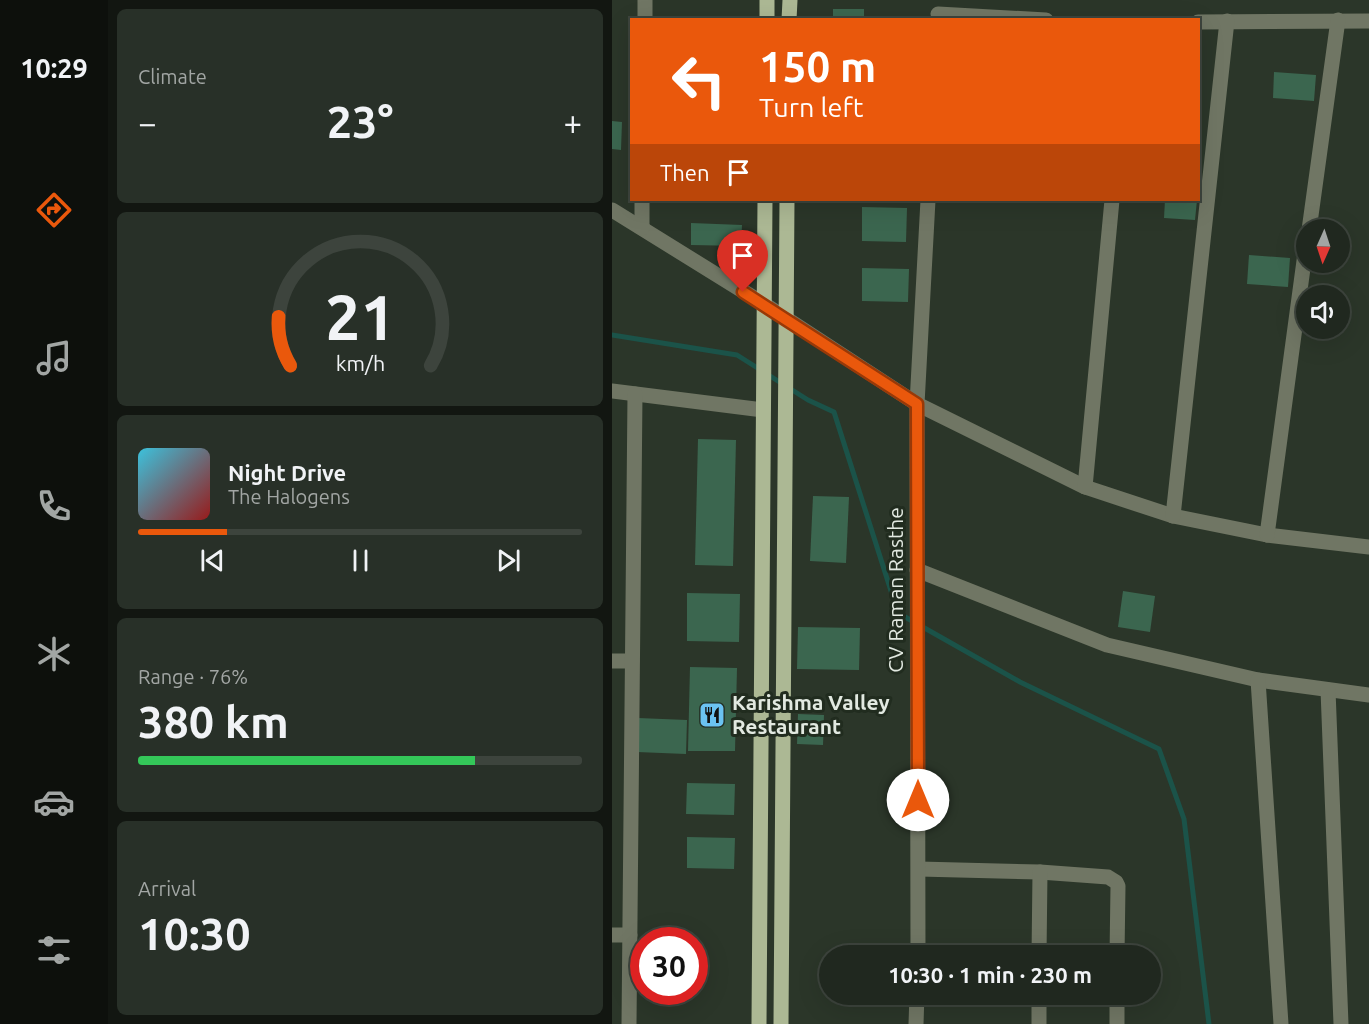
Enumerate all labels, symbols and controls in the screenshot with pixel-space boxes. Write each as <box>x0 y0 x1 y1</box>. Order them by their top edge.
icon: left <box>660 42 738 120</box>
text: 150 m <box>759 43 876 90</box>
text: 10:29 <box>20 53 88 83</box>
text: Climate <box>138 65 207 88</box>
text: Turn left <box>759 92 863 122</box>
text: 23° <box>327 96 393 147</box>
text: − <box>138 104 157 141</box>
text: + <box>563 104 582 141</box>
icon: arrive <box>722 156 755 189</box>
text: Then <box>660 160 710 185</box>
icon: directions <box>33 189 75 231</box>
north arrow <box>1296 219 1350 273</box>
map controls <box>1296 219 1350 339</box>
pin <box>717 230 768 292</box>
icon: arrive <box>726 239 759 272</box>
text: 21 <box>325 282 395 352</box>
button: sound <box>1296 285 1350 339</box>
icon: music <box>33 337 75 379</box>
text: km/h <box>335 351 385 375</box>
text: Night Drive <box>228 460 346 485</box>
icon: phone <box>33 485 75 527</box>
text: The Halogens <box>228 485 350 508</box>
street label: CV Raman Rasthe <box>883 507 907 673</box>
icon: previous <box>196 544 229 577</box>
icon: pause <box>344 544 377 577</box>
icon: next <box>492 544 525 577</box>
icon: climate <box>33 633 75 675</box>
text: Range · 76% <box>138 665 248 688</box>
place label: Karishma Valley Restaurant <box>732 690 890 738</box>
text: 380 km <box>138 696 289 747</box>
restaurant icon: Karishma Valley Restaurant <box>697 700 727 730</box>
position arrow <box>886 768 950 832</box>
icon: car <box>33 781 75 823</box>
text: Arrival <box>138 877 196 900</box>
text: 10:30 <box>138 908 251 959</box>
speed limit sign: 30 <box>630 927 708 1005</box>
icon: filters <box>33 929 75 971</box>
text: 10:30 · 1 min · 230 m <box>888 962 1092 987</box>

